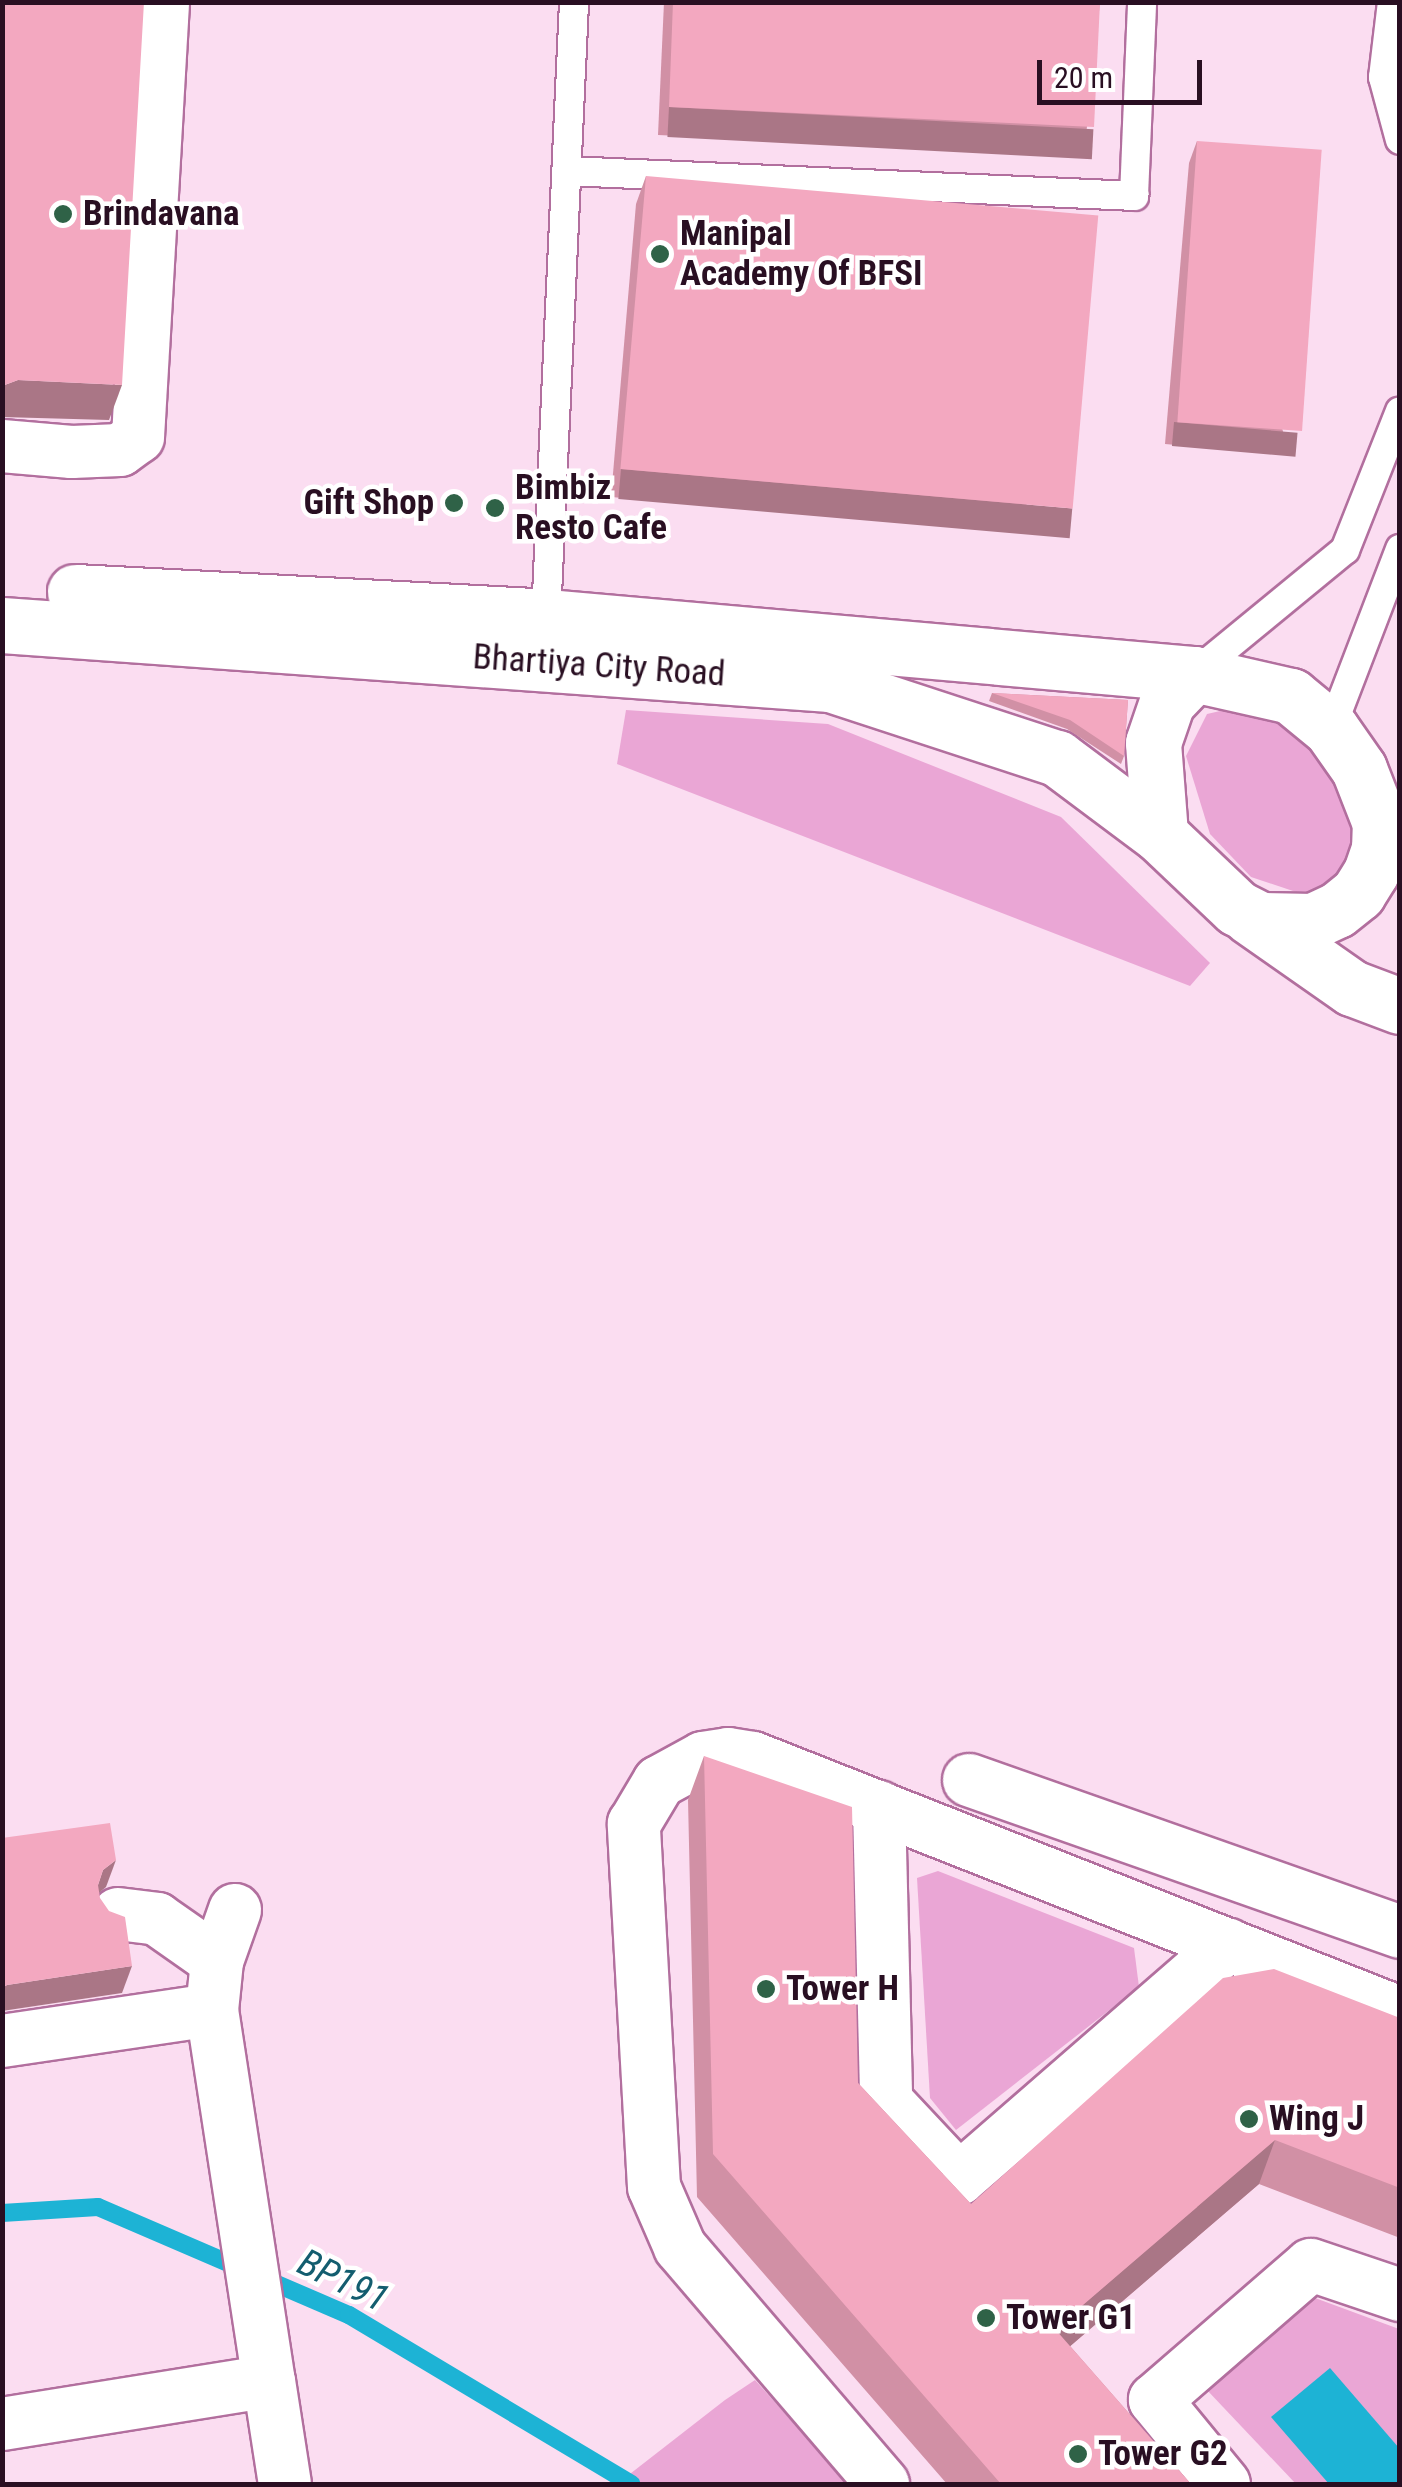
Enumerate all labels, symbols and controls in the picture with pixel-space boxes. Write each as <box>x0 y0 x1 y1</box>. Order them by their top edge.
scale bar <box>1042 40 1207 102</box>
text: 20 m <box>1054 60 1113 95</box>
place label: Brindavana <box>83 193 240 235</box>
marker: Brindavana <box>52 203 74 225</box>
place label: Manipal Academy Of BFSI <box>680 213 922 295</box>
marker: Manipal Academy Of BFSI <box>649 243 671 265</box>
place label: Bimbiz Resto Cafe <box>515 467 667 549</box>
place label: Gift Shop <box>304 482 434 524</box>
marker: Gift Shop <box>443 492 465 514</box>
marker: Bimbiz Resto Cafe <box>484 497 506 519</box>
street label: Bhartiya City Road <box>471 636 727 696</box>
place label: Tower H <box>786 1968 899 2010</box>
marker: Tower H <box>755 1978 777 2000</box>
place label: Wing J <box>1269 2098 1364 2140</box>
marker: Wing J <box>1238 2108 1260 2130</box>
water label: BP191 <box>290 2240 396 2322</box>
place label: Tower G1 <box>1006 2297 1136 2339</box>
marker: Tower G1 <box>975 2307 997 2329</box>
place label: Tower G2 <box>1098 2433 1228 2475</box>
marker: Tower G2 <box>1067 2443 1089 2465</box>

